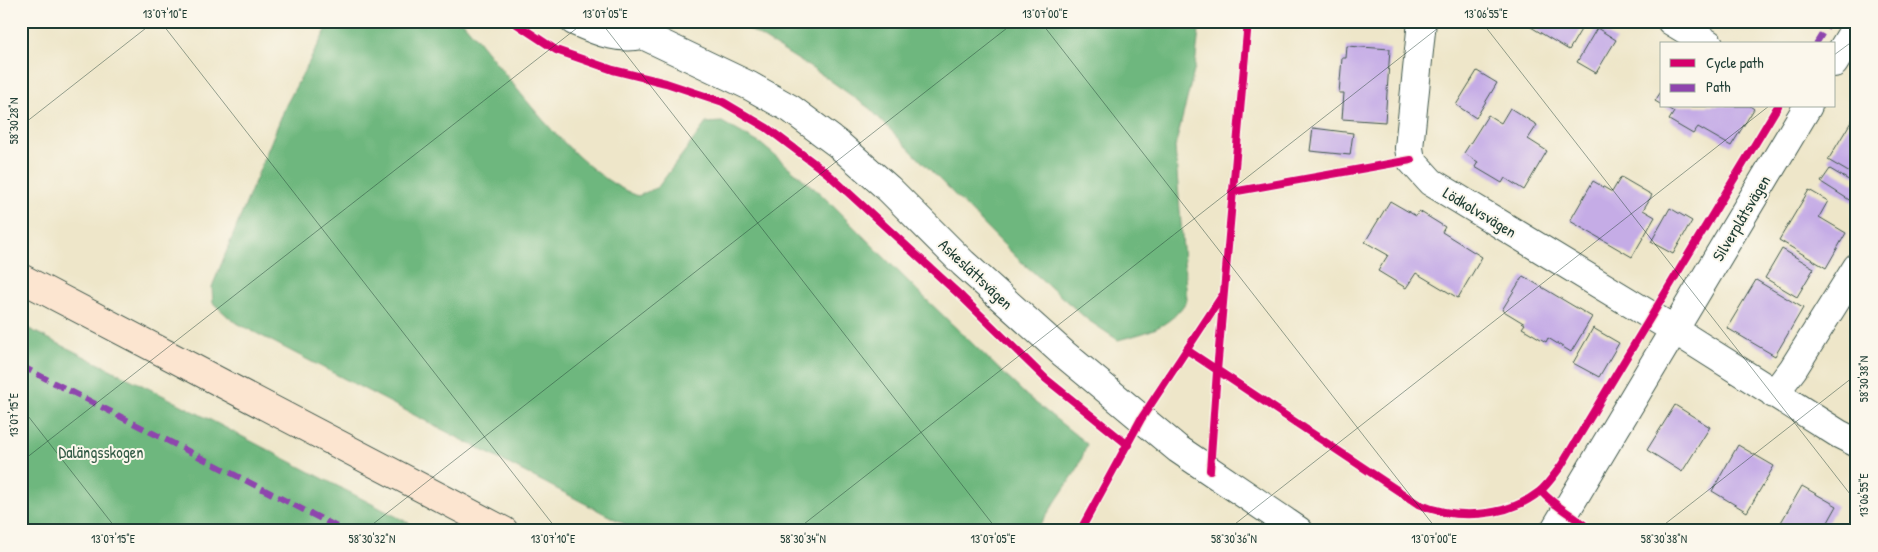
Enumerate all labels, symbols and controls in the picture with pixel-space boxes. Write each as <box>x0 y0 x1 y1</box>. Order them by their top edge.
text: 13°07'10"E <box>143 5 188 22</box>
text: 13°07'05"E <box>582 5 628 22</box>
text: 13°07'00"E <box>1022 5 1068 22</box>
text: 13°06'55"E <box>1464 5 1509 22</box>
legend <box>1660 42 1836 108</box>
text: Cycle path <box>1706 52 1764 73</box>
text: Path <box>1706 76 1731 97</box>
text: 58°30'28"N <box>5 98 22 144</box>
street label: Silverplåtsvägen <box>1707 171 1775 265</box>
street label: Lödkolvsvägen <box>1439 181 1521 243</box>
street label: Askeslättsvägen <box>934 234 1018 314</box>
text: 58°30'38"N <box>1855 356 1872 402</box>
text: 13°07'15"E <box>5 392 22 437</box>
park label: Dalängsskogen <box>59 441 143 463</box>
text: 13°06'55"E <box>1855 472 1872 517</box>
text: 13°07'15"E <box>91 530 136 547</box>
text: 58°30'32"N <box>349 530 395 547</box>
text: 13°07'10"E <box>531 530 576 547</box>
text: 58°30'34"N <box>780 530 826 547</box>
text: 13°07'05"E <box>970 530 1016 547</box>
text: 58°30'36"N <box>1211 530 1257 547</box>
text: 13°07'00"E <box>1411 530 1457 547</box>
text: 58°30'38"N <box>1641 530 1687 547</box>

